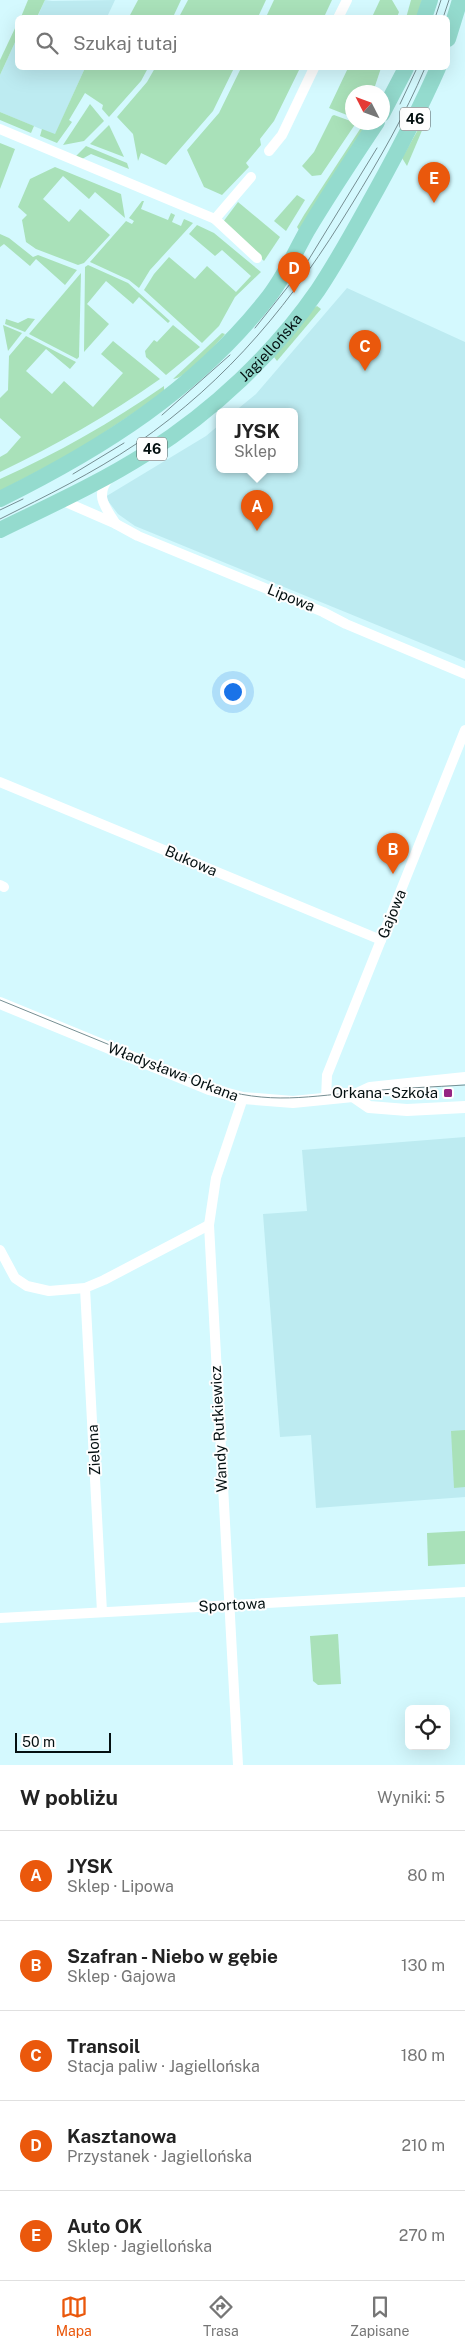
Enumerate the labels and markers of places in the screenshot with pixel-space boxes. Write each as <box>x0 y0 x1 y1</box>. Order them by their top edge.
pin: E <box>418 162 450 203</box>
pin: D <box>278 252 310 293</box>
pin: C <box>349 330 381 371</box>
pin: A <box>241 490 273 531</box>
pin: B <box>377 833 409 874</box>
place label: Orkana - Szkoła <box>332 1084 438 1101</box>
marker: Orkana - Szkoła <box>442 1087 454 1099</box>

